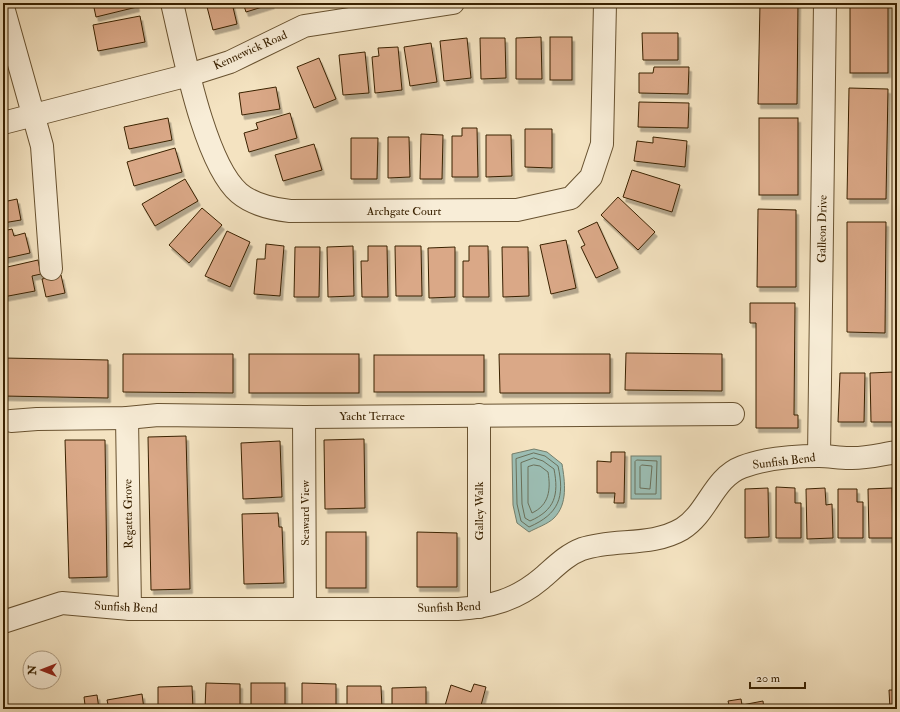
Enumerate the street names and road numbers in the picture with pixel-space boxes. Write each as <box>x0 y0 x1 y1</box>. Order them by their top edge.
street label: Kennewick Road <box>211 27 290 73</box>
street label: Galleon Drive <box>814 195 831 263</box>
street label: Archgate Court <box>366 204 441 219</box>
street label: Yacht Terrace <box>339 409 405 424</box>
street label: Sunfish Bend <box>752 450 817 473</box>
street label: Regatta Grove <box>120 479 137 549</box>
street label: Seaward View <box>298 480 313 546</box>
street label: Galley Walk <box>472 481 487 540</box>
street label: Sunfish Bend <box>94 598 158 617</box>
street label: Sunfish Bend <box>417 599 481 616</box>

